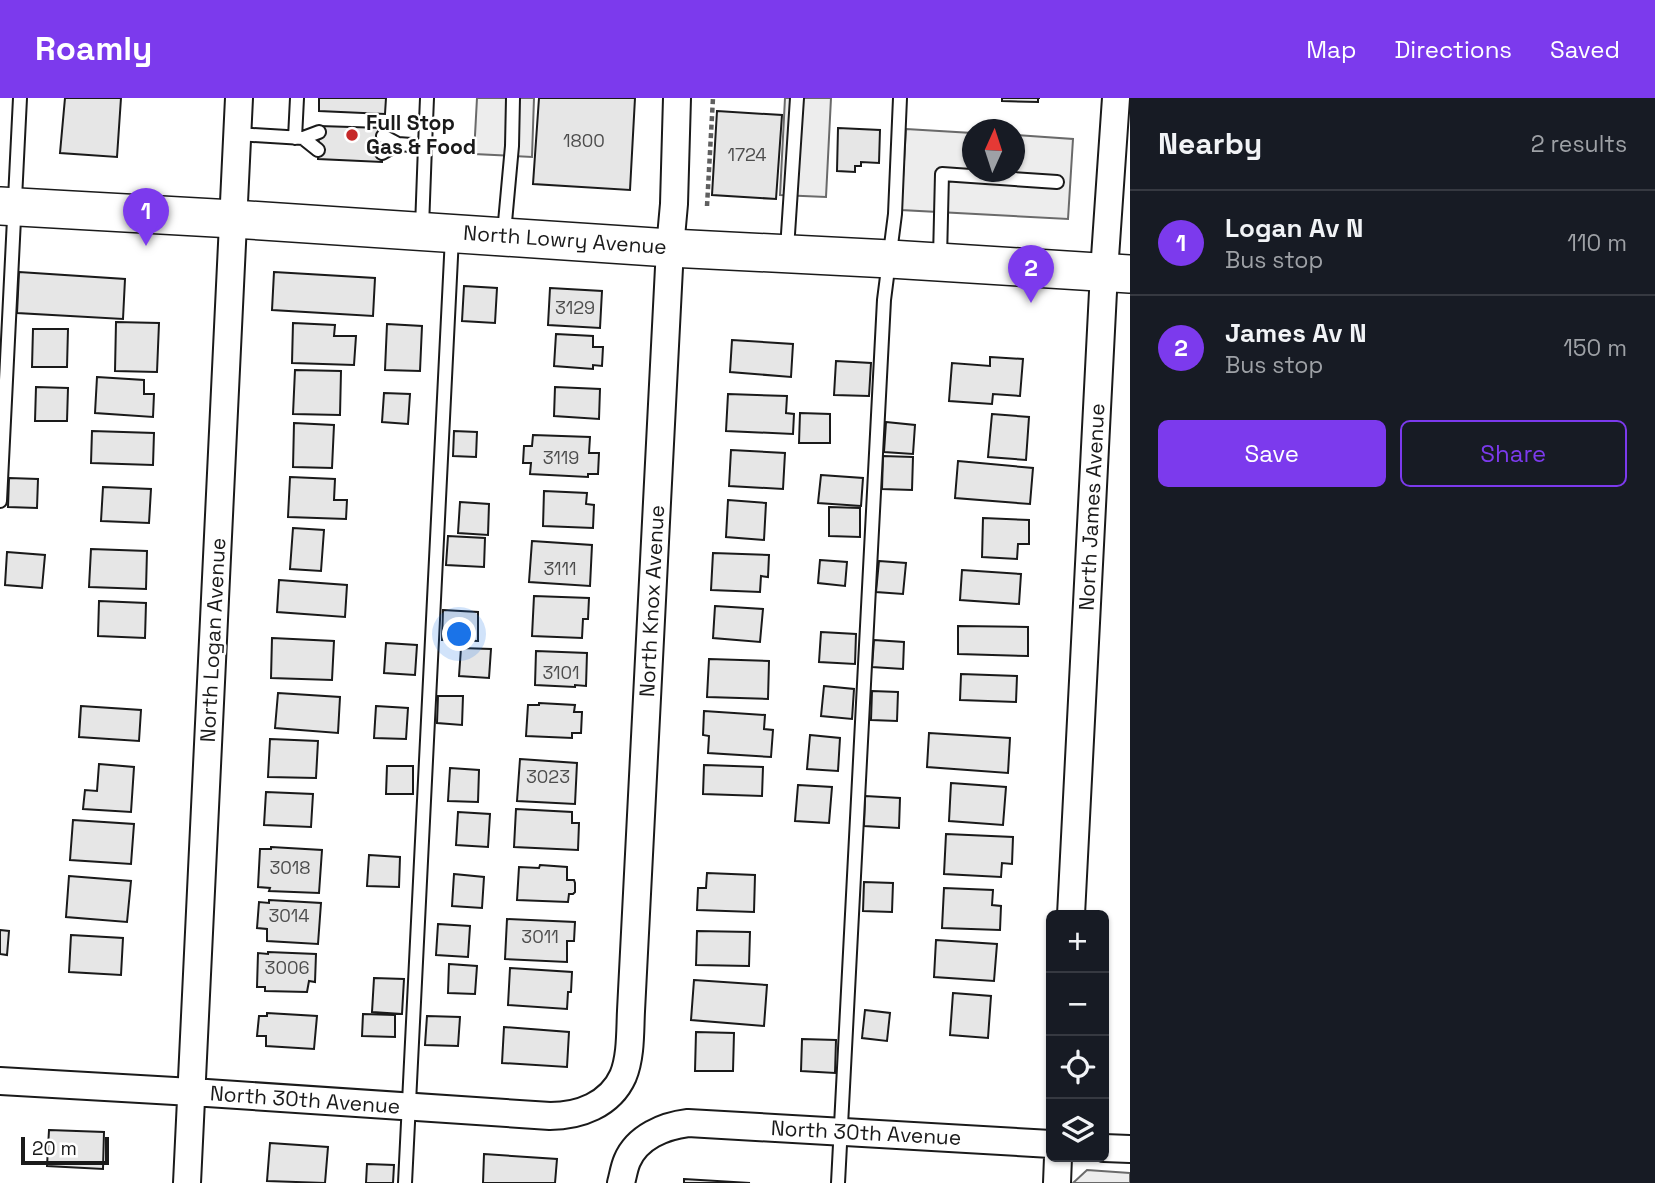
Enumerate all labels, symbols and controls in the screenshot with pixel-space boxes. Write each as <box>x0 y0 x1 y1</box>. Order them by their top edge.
text: Roamly <box>35 28 152 70</box>
text: Map <box>1306 34 1356 65</box>
text: Directions <box>1394 34 1512 65</box>
text: Saved <box>1550 34 1620 65</box>
place label: Full Stop Gas & Food <box>366 109 476 160</box>
north arrow <box>962 119 1025 182</box>
text: Nearby <box>1158 124 1262 163</box>
marker: Full Stop Gas & Food <box>344 127 360 143</box>
house number: 1800 <box>563 129 605 152</box>
text: 2 results <box>1531 129 1627 159</box>
house number: 1724 <box>727 143 767 166</box>
pin: 1 <box>123 188 169 246</box>
text: Logan Av N <box>1225 211 1363 245</box>
street label: North Lowry Avenue <box>462 219 668 260</box>
text: 1 <box>1176 228 1186 258</box>
text: 110 m <box>1567 228 1627 258</box>
pin: 2 <box>1008 245 1054 303</box>
text: Bus stop <box>1225 245 1323 275</box>
house number: 3129 <box>555 296 595 319</box>
text: James Av N <box>1225 316 1367 350</box>
text: 2 <box>1174 333 1188 363</box>
text: 150 m <box>1563 333 1627 363</box>
text: Bus stop <box>1225 350 1323 380</box>
street label: North James Avenue <box>1073 403 1110 611</box>
button: Save <box>1158 420 1386 487</box>
button: Share <box>1400 420 1627 487</box>
house number: 3119 <box>543 446 579 469</box>
street label: North Knox Avenue <box>633 504 670 698</box>
street label: North Logan Avenue <box>194 537 231 743</box>
house number: 3111 <box>543 557 577 580</box>
your location <box>442 617 476 651</box>
house number: 3101 <box>542 661 580 684</box>
house number: 3023 <box>526 765 570 788</box>
house number: 3018 <box>269 856 311 879</box>
house number: 3014 <box>268 904 310 927</box>
map controls <box>1046 910 1109 1162</box>
button: + <box>1046 910 1109 973</box>
house number: 3011 <box>521 925 559 948</box>
house number: 3006 <box>265 956 309 979</box>
button: − <box>1046 973 1109 1036</box>
button: locate <box>1046 1036 1109 1099</box>
street label: North 30th Avenue <box>209 1079 401 1120</box>
button: layers <box>1046 1099 1109 1162</box>
street label: North 30th Avenue <box>770 1114 962 1151</box>
scale bar <box>21 1134 108 1166</box>
text: 20 m <box>32 1136 77 1161</box>

